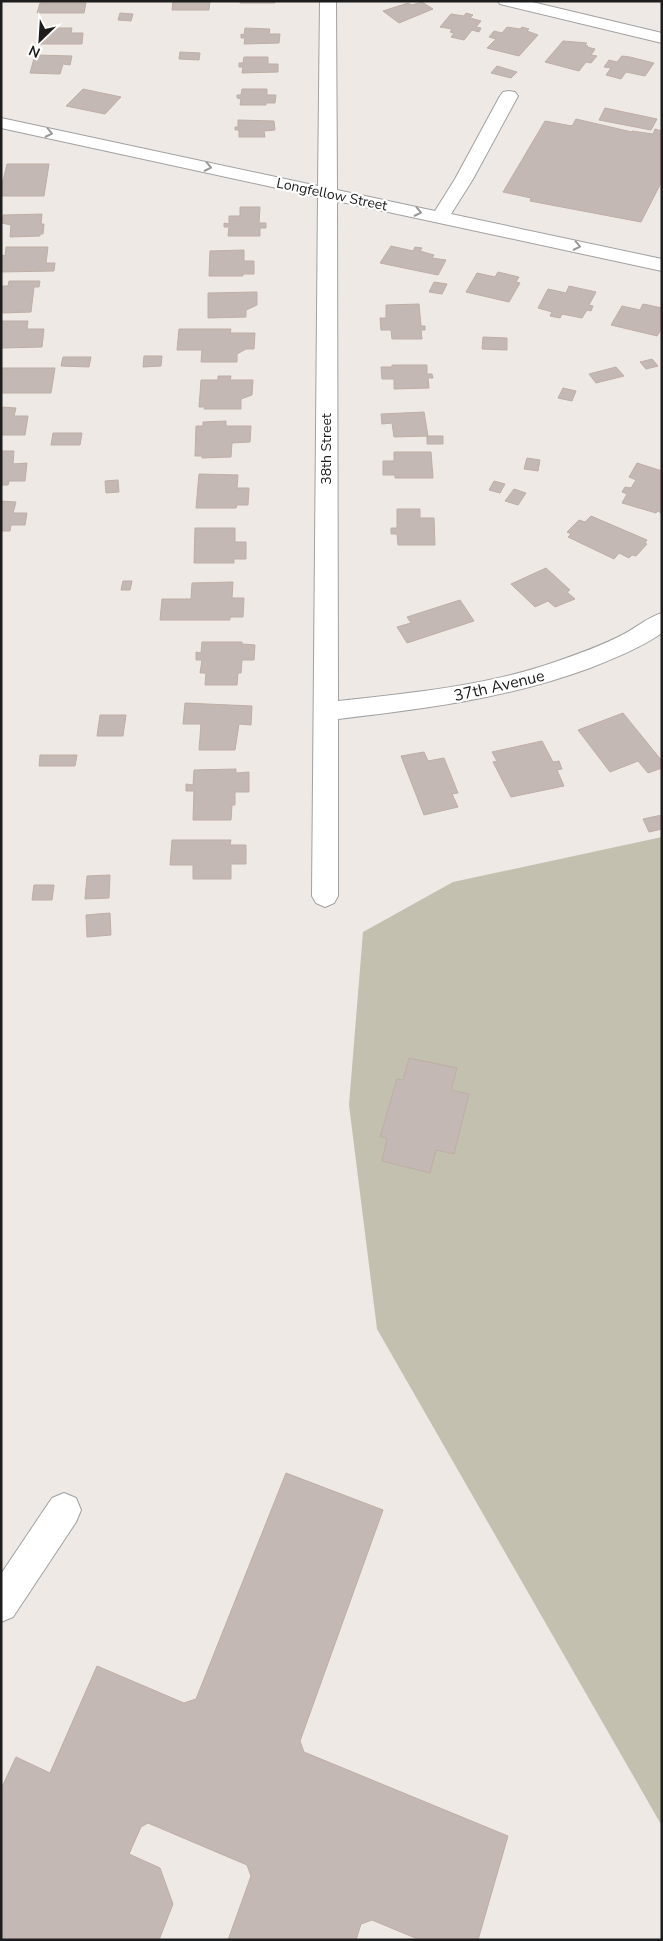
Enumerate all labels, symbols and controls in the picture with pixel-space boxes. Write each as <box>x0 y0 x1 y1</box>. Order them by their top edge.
north arrow <box>15 15 65 65</box>
text: N <box>26 41 43 62</box>
one-way arrow <box>44 127 53 138</box>
one-way arrow <box>203 161 212 172</box>
street label: Longfellow Street <box>275 173 389 216</box>
one-way arrow <box>414 206 422 217</box>
one-way arrow <box>572 241 581 251</box>
street label: 38th Street <box>317 413 336 485</box>
street label: 37th Avenue <box>452 665 547 707</box>

